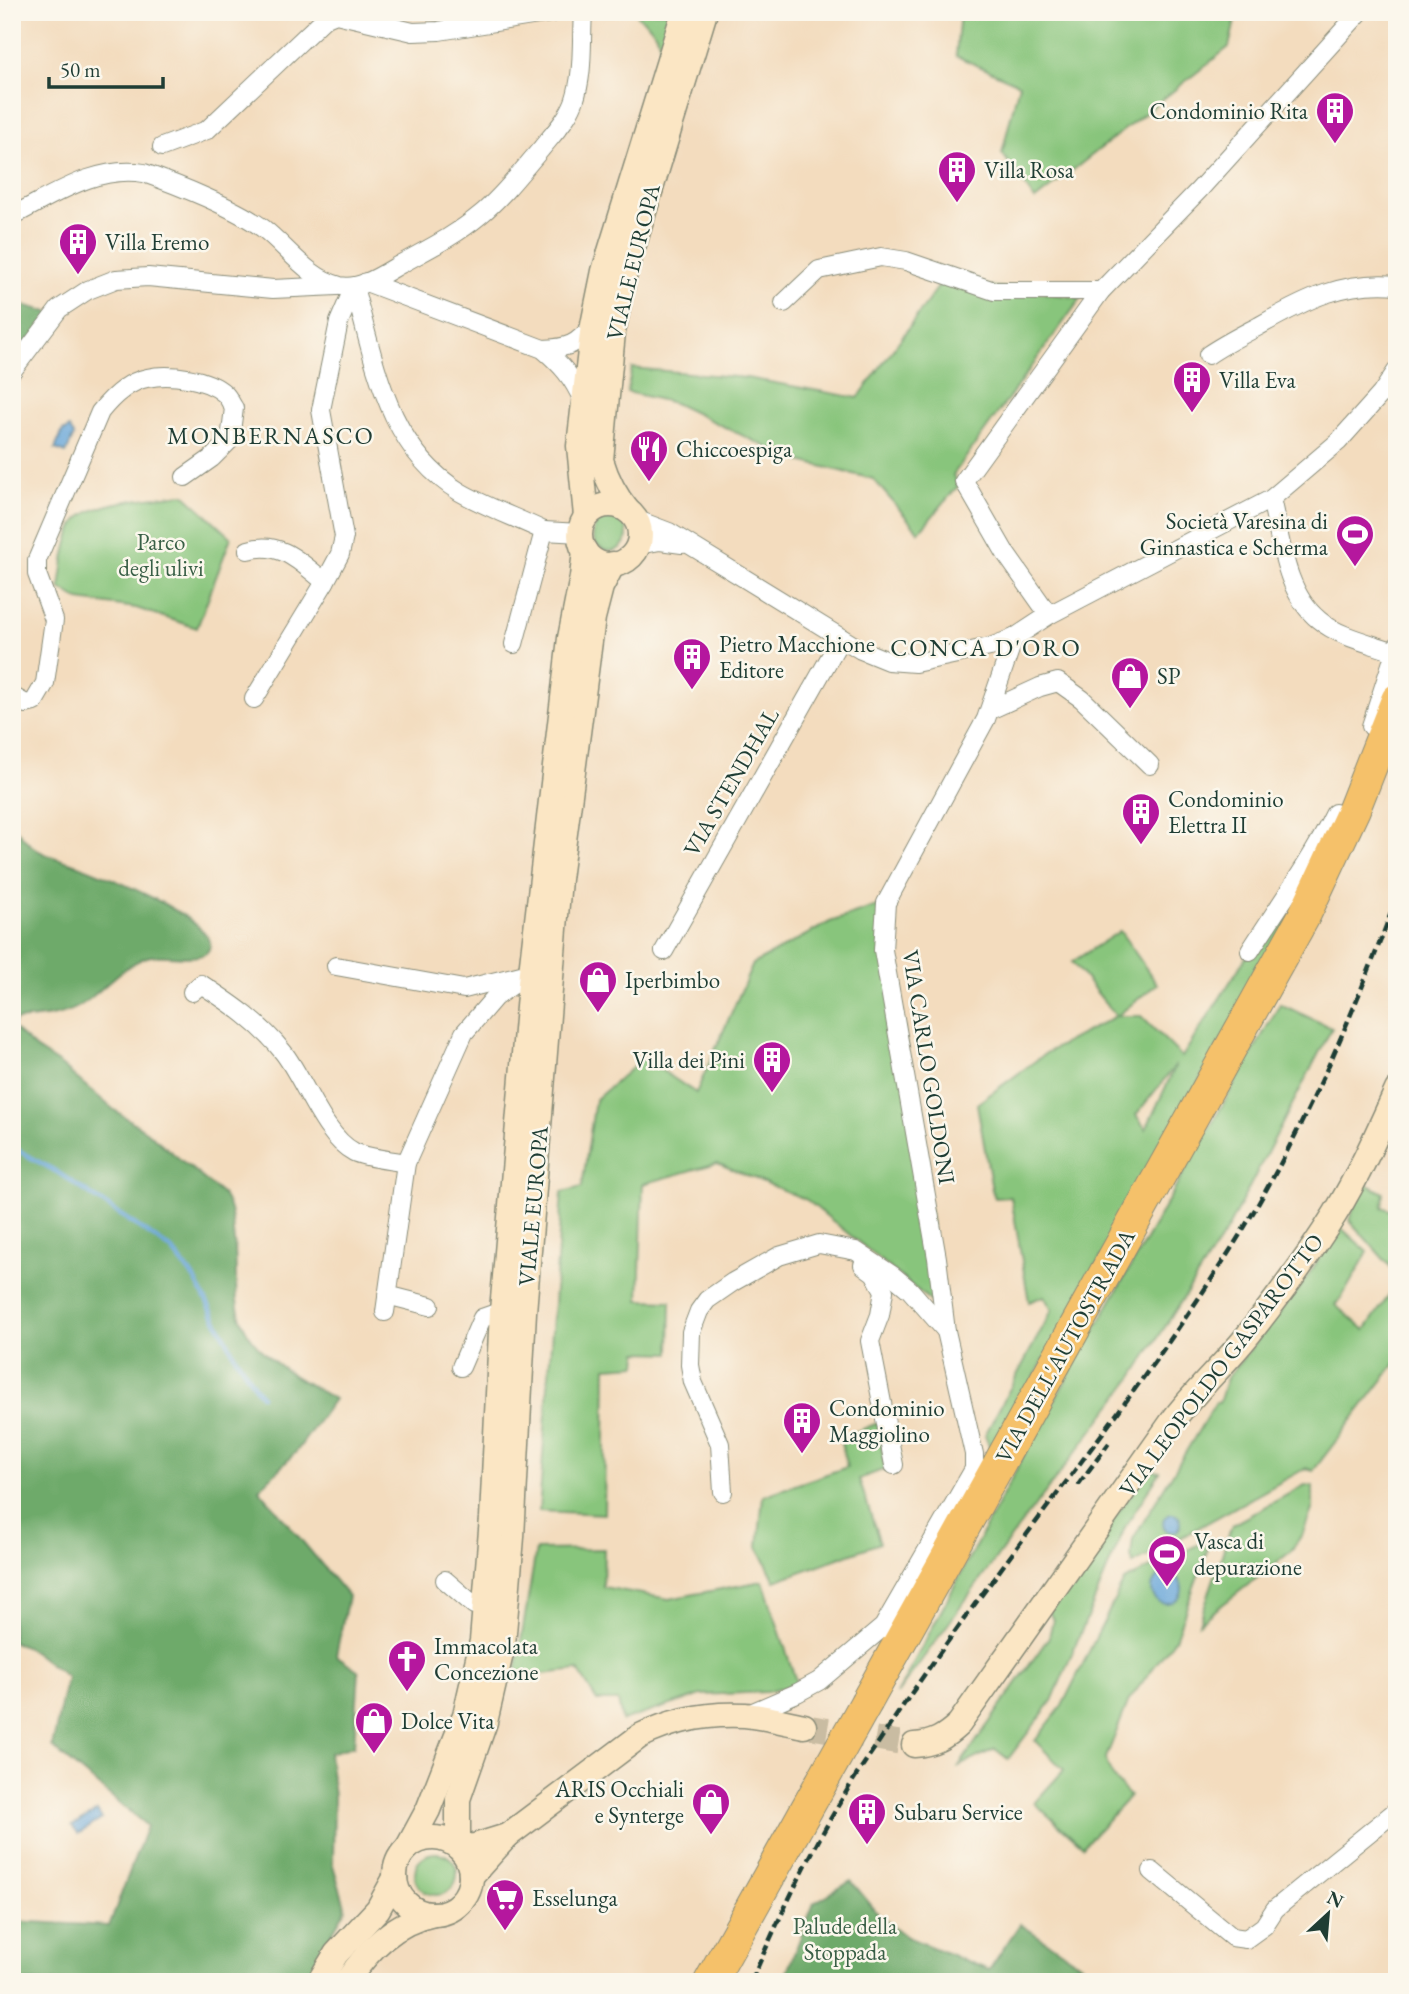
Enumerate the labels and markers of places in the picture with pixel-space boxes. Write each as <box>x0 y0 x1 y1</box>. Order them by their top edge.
building icon: Condominio Rita <box>1314 90 1356 145</box>
place label: Condominio Rita <box>1149 96 1309 126</box>
building icon: Villa Rosa <box>936 149 978 204</box>
place label: Villa Rosa <box>984 155 1075 185</box>
building icon: Villa Eremo <box>57 221 99 276</box>
place label: Villa Eremo <box>105 227 209 257</box>
building icon: Villa Eva <box>1171 359 1213 414</box>
place label: Villa Eva <box>1219 365 1296 395</box>
restaurant icon: Chiccoespiga <box>628 428 670 483</box>
place label: Chiccoespiga <box>676 434 793 464</box>
place label: Società Varesina di Ginnastica e Scherma <box>1140 506 1329 562</box>
sports icon: Società Varesina di Ginnastica e Scherma <box>1334 513 1376 568</box>
place label: Pietro Macchione Editore <box>719 629 875 685</box>
building icon: Pietro Macchione Editore <box>671 636 713 691</box>
shop icon: SP <box>1109 655 1151 710</box>
place label: SP <box>1157 661 1181 691</box>
place label: Condominio Elettra II <box>1168 784 1284 840</box>
building icon: Condominio Elettra II <box>1120 791 1162 846</box>
shop icon: Iperbimbo <box>577 959 619 1014</box>
place label: Iperbimbo <box>625 965 720 995</box>
building icon: Villa dei Pini <box>751 1039 793 1094</box>
place label: Villa dei Pini <box>633 1045 745 1075</box>
place label: Condominio Maggiolino <box>829 1393 945 1449</box>
building icon: Condominio Maggiolino <box>781 1400 823 1455</box>
place label: Vasca di depurazione <box>1194 1526 1302 1582</box>
sports icon: Vasca di depurazione <box>1146 1533 1188 1588</box>
place label: Immacolata Concezione <box>434 1631 539 1687</box>
church icon: Immacolata Concezione <box>386 1638 428 1693</box>
shop icon: Dolce Vita <box>353 1700 395 1755</box>
place label: Dolce Vita <box>401 1706 495 1736</box>
place label: ARIS Occhiali e Synterge <box>554 1774 684 1830</box>
shop icon: ARIS Occhiali e Synterge <box>690 1781 732 1836</box>
building icon: Subaru Service <box>846 1791 888 1846</box>
place label: Subaru Service <box>894 1797 1023 1827</box>
supermarket icon: Esselunga <box>484 1877 526 1932</box>
place label: Esselunga <box>532 1883 619 1913</box>

